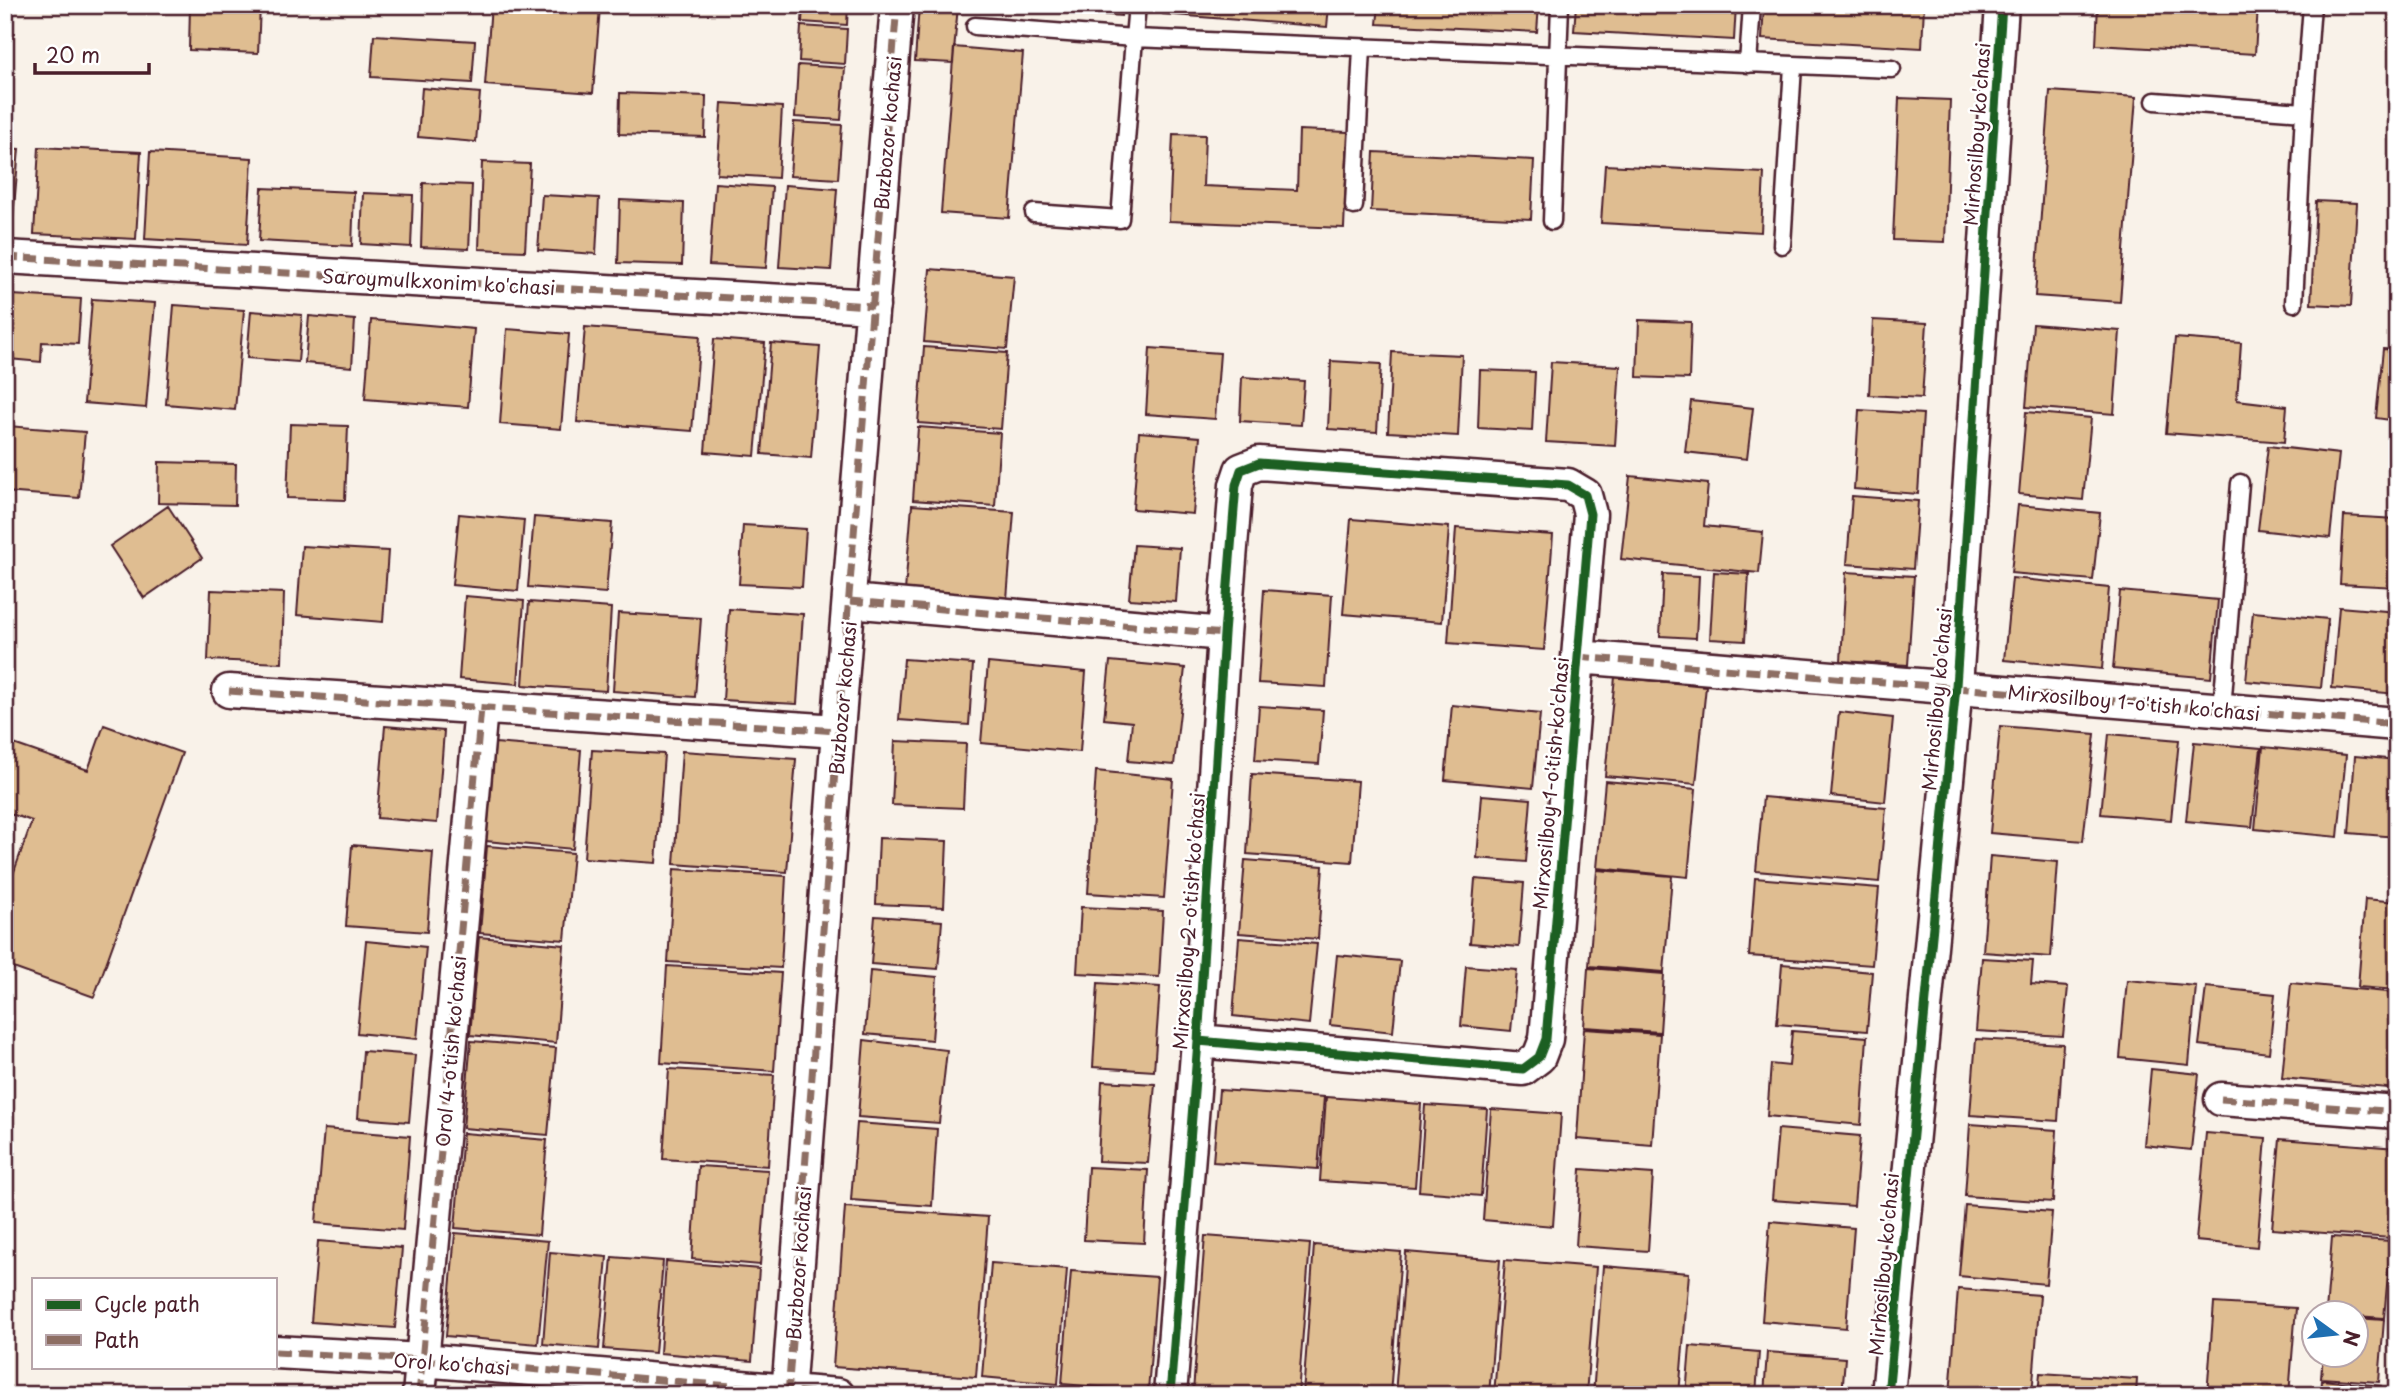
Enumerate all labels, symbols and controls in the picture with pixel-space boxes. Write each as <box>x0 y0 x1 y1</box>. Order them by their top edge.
scale bar <box>35 32 149 76</box>
text: 20 m <box>46 38 100 70</box>
street label: Mirhosilboy ko'chasi <box>1956 41 1996 227</box>
street label: Buzbozor kochasi <box>866 55 908 211</box>
street label: Saroymulkxonim ko'chasi <box>322 261 556 301</box>
street label: Mirhosilboy ko'chasi <box>1914 606 1958 792</box>
street label: Buzbozor kochasi <box>821 620 863 776</box>
street label: Mirxosilboy 1-o'tish ko'chasi <box>1525 656 1575 910</box>
street label: Mirxosilboy 1-o'tish ko'chasi <box>2007 677 2261 727</box>
street label: Mirxosilboy 2-o'tish ko'chasi <box>1165 791 1211 1051</box>
street label: Orol 4-o'tish ko'chasi <box>428 954 472 1148</box>
street label: Mirhosilboy ko'chasi <box>1861 1171 1905 1357</box>
street label: Buzbozor kochasi <box>779 1185 817 1341</box>
legend <box>32 1278 276 1368</box>
text: Cycle path <box>94 1287 200 1319</box>
north arrow <box>2300 1298 2370 1368</box>
text: Path <box>94 1323 139 1355</box>
text: N <box>2337 1328 2368 1350</box>
street label: Orol ko'chasi <box>393 1345 511 1381</box>

